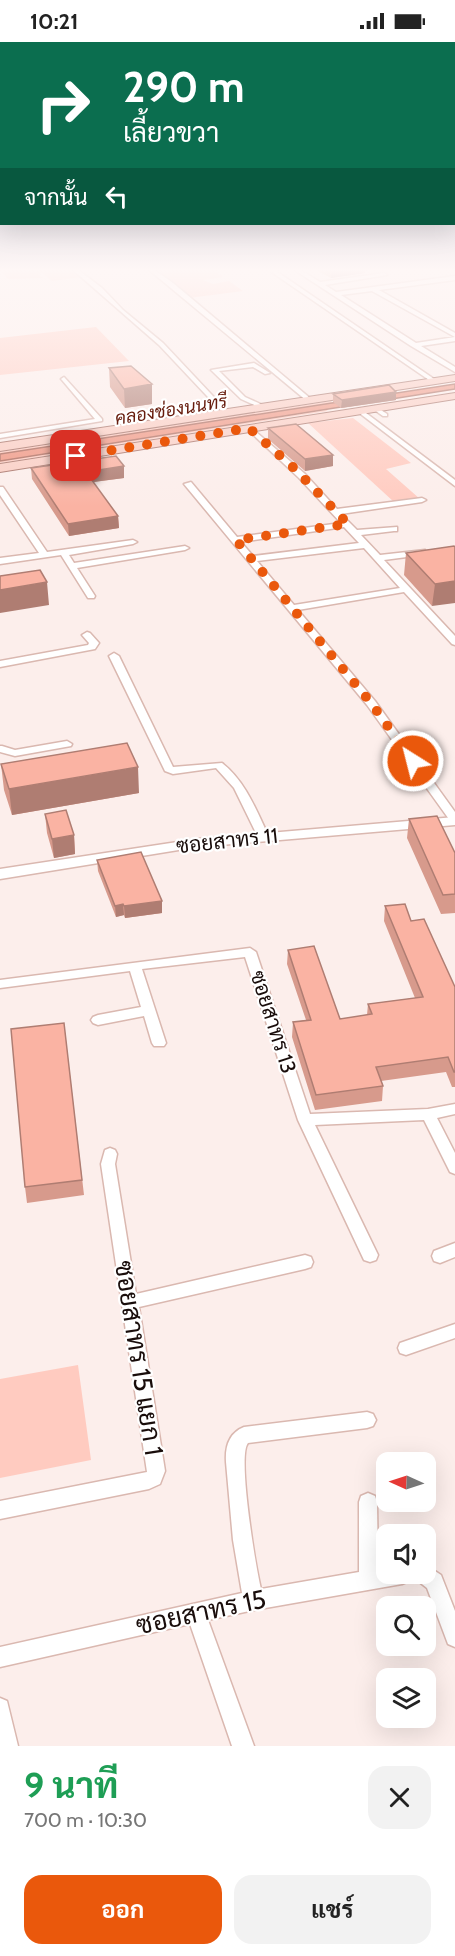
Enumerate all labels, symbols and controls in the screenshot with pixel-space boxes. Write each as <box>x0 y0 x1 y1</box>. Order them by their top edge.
text: 10:21 <box>30 8 78 35</box>
text: 290 m <box>123 61 244 113</box>
icon: right <box>24 66 102 144</box>
text: เลี้ยวขวา <box>123 116 219 149</box>
icon: left <box>100 180 133 213</box>
text: จากนั้น <box>24 184 88 211</box>
water label: คลองช่องนนทรี <box>113 388 230 430</box>
pin <box>50 430 101 481</box>
icon: arrive <box>59 439 92 472</box>
position arrow <box>381 729 445 793</box>
street label: ซอยสาทร 11 <box>175 823 279 858</box>
street label: ซอยสาทร 13 <box>245 967 302 1076</box>
street label: ซอยสาทร 15 แยก 1 <box>108 1258 170 1458</box>
north arrow <box>376 1452 436 1512</box>
map controls <box>376 1452 436 1728</box>
button: sound <box>376 1524 436 1584</box>
street label: ซอยสาทร 15 <box>133 1583 269 1641</box>
button: search <box>376 1596 436 1656</box>
button: layers <box>376 1668 436 1728</box>
text: 9 นาที <box>24 1763 119 1807</box>
button: close <box>368 1766 431 1829</box>
text: 700 m · 10:30 <box>24 1808 147 1832</box>
button: ออก <box>24 1875 222 1944</box>
button: แชร์ <box>234 1875 431 1944</box>

